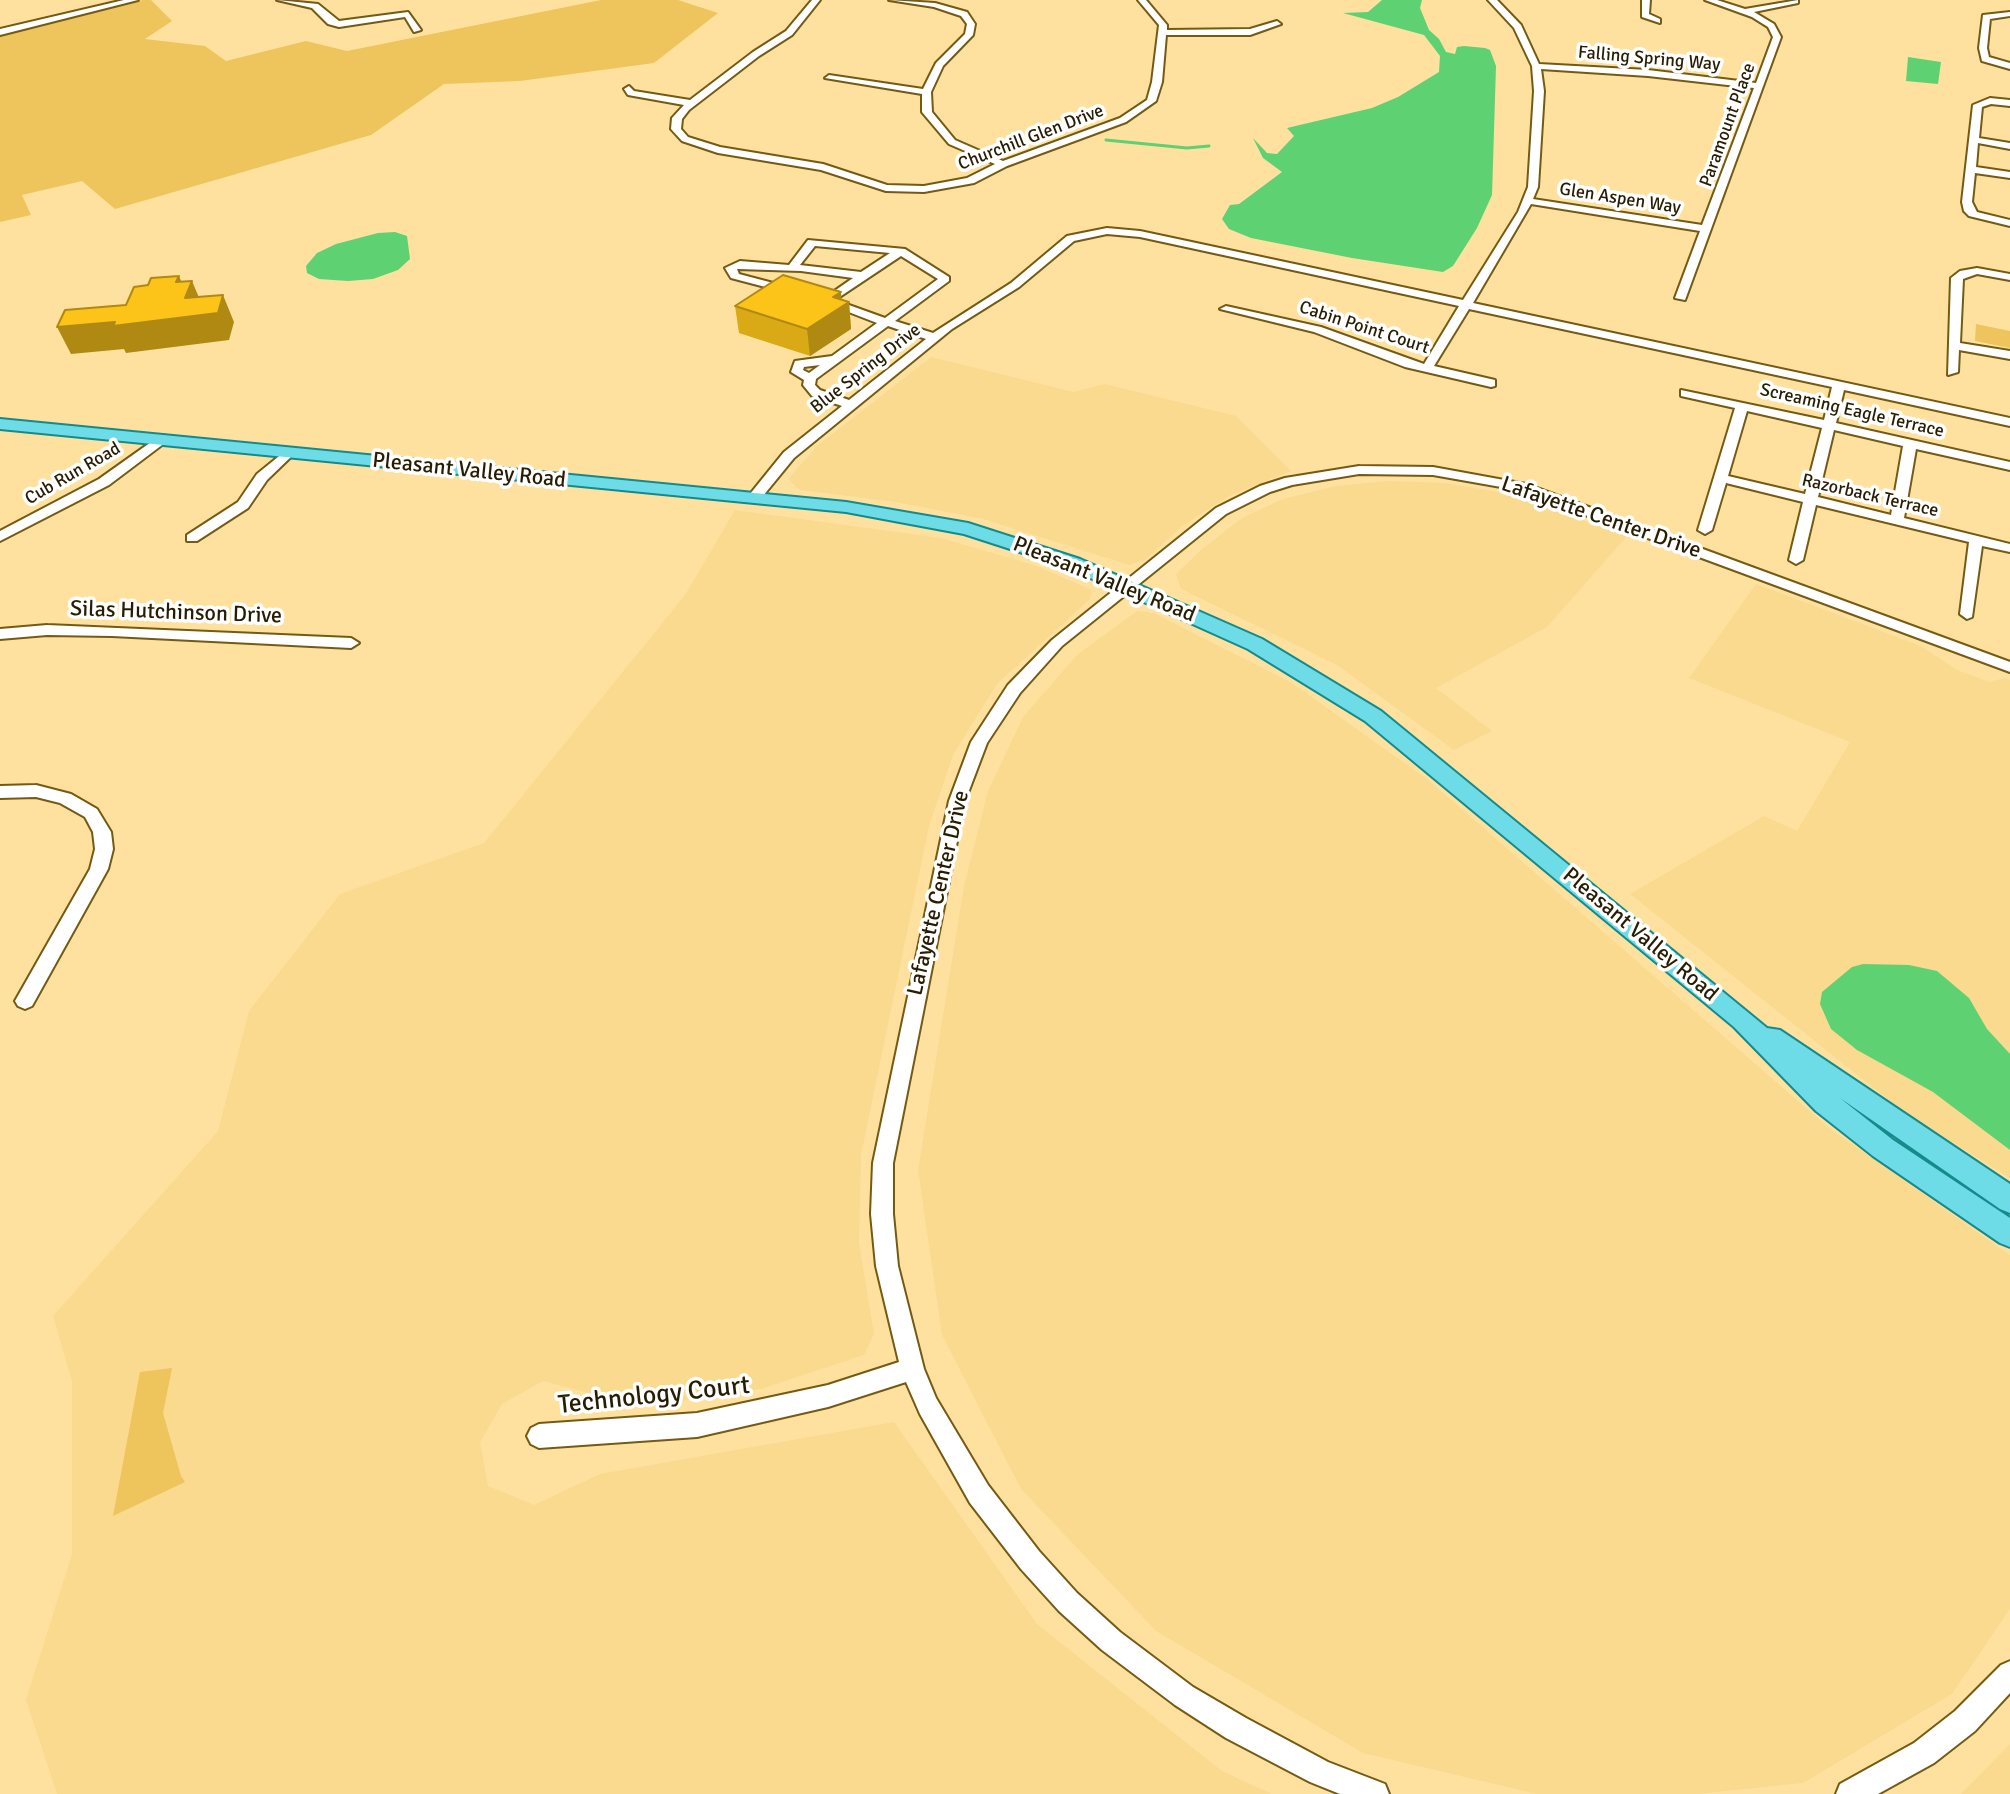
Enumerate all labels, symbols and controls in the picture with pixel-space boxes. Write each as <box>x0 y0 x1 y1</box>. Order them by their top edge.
street label: Falling Spring Way <box>1577 42 1721 76</box>
street label: Paramount Place <box>1696 60 1760 190</box>
street label: Churchill Glen Drive <box>955 100 1107 176</box>
street label: Glen Aspen Way <box>1558 179 1682 219</box>
street label: Cabin Point Court <box>1296 297 1432 359</box>
street label: Blue Spring Drive <box>807 319 925 419</box>
street label: Screaming Eagle Terrace <box>1758 379 1946 443</box>
street label: Cub Run Road <box>21 438 125 510</box>
street label: Pleasant Valley Road <box>371 448 567 494</box>
street label: Razorback Terrace <box>1800 470 1940 522</box>
street label: Lafayette Center Drive <box>1498 471 1704 565</box>
street label: Pleasant Valley Road <box>1009 531 1199 629</box>
street label: Silas Hutchinson Drive <box>70 596 282 630</box>
street label: Lafayette Center Drive <box>903 788 975 998</box>
street label: Pleasant Valley Road <box>1557 862 1723 1008</box>
street label: Technology Court <box>557 1370 751 1422</box>

